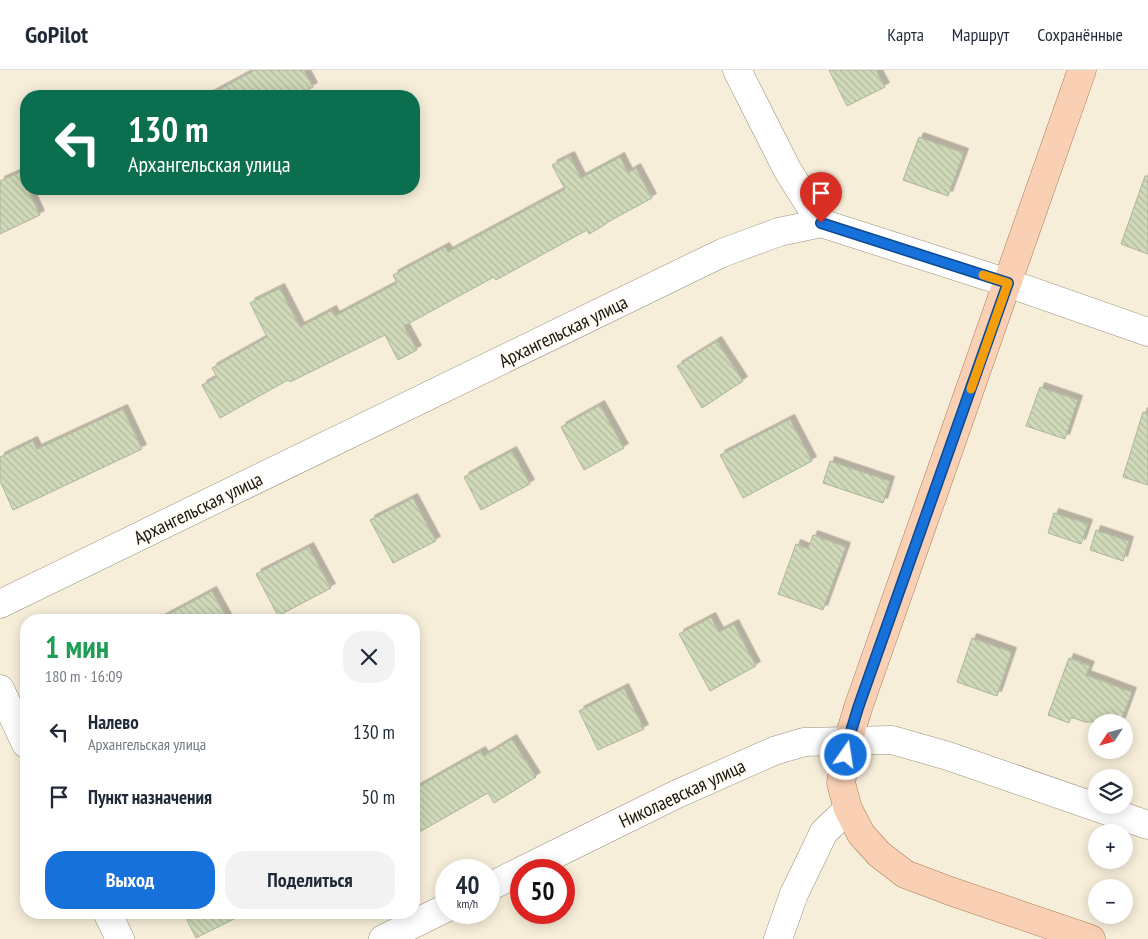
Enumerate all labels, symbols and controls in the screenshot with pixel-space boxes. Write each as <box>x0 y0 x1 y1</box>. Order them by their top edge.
text: GoPilot <box>25 19 88 50</box>
text: Карта <box>887 23 924 46</box>
text: Маршрут <box>952 23 1009 46</box>
text: Сохранённые <box>1037 23 1123 46</box>
text: 130 m <box>128 106 209 152</box>
icon: left <box>45 110 110 175</box>
text: Архангельская улица <box>128 150 290 178</box>
pin <box>800 172 842 223</box>
icon: arrive <box>807 179 835 207</box>
street label: Архангельская улица <box>495 289 631 373</box>
street label: Архангельская улица <box>130 466 266 550</box>
text: 1 мин <box>45 627 109 666</box>
button: close <box>343 631 395 683</box>
text: 180 m · 16:09 <box>45 666 123 686</box>
text: Налево <box>88 710 139 734</box>
north arrow <box>1088 714 1132 759</box>
map controls <box>1088 714 1133 924</box>
icon: left <box>45 718 73 746</box>
text: 130 m <box>353 720 395 744</box>
position arrow <box>819 728 871 780</box>
text: Архангельская улица <box>88 734 206 754</box>
street label: Николаевская улица <box>615 753 749 833</box>
button: layers <box>1088 769 1133 814</box>
icon: arrive <box>45 783 73 811</box>
text: Пункт назначения <box>88 785 212 809</box>
text: 50 m <box>362 785 395 809</box>
button: + <box>1088 824 1133 869</box>
button: Выход <box>45 851 215 909</box>
button: Поделиться <box>225 851 395 909</box>
speed limit sign: 50 <box>510 859 575 924</box>
text: 40 <box>456 869 479 901</box>
button: − <box>1088 879 1133 924</box>
text: km/h <box>457 896 478 911</box>

